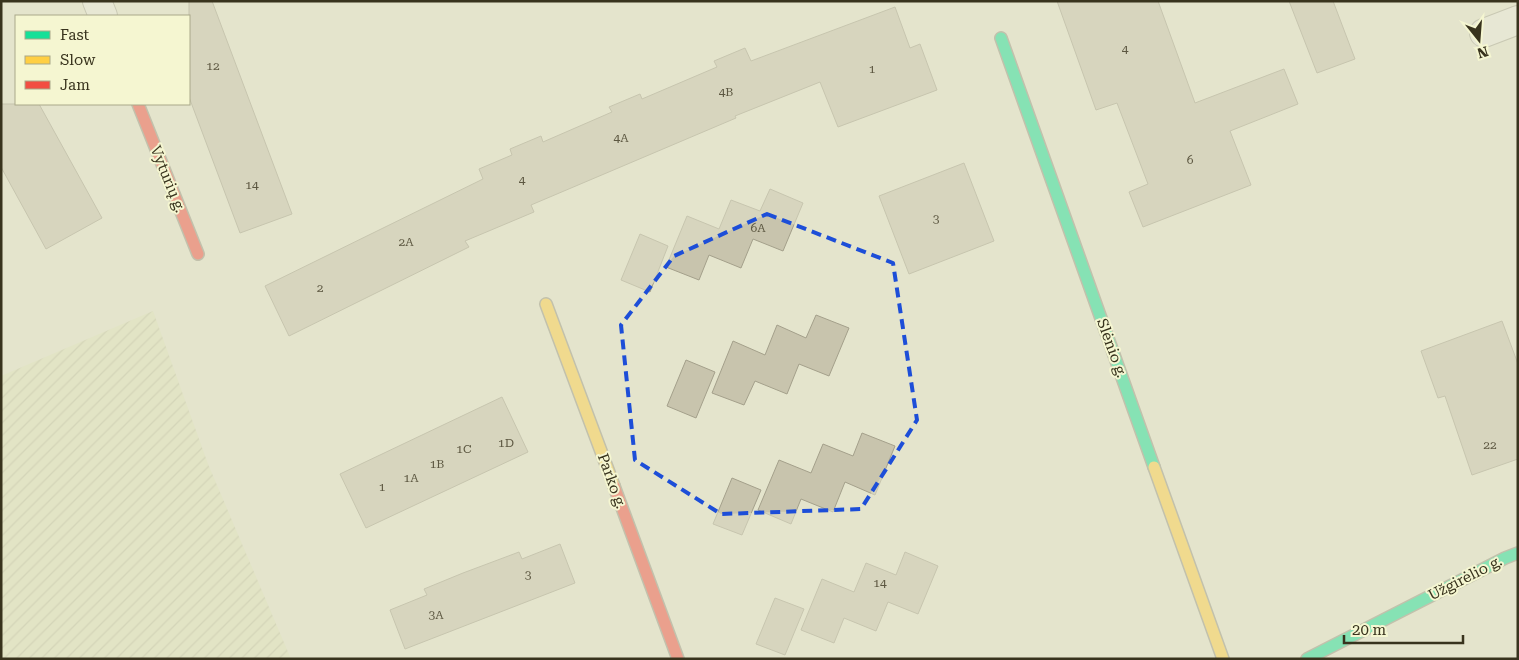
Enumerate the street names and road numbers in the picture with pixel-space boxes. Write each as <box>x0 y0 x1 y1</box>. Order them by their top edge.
street label: Vyturių g. <box>146 143 190 215</box>
street label: Slėnio g. <box>1093 316 1131 380</box>
street label: Parko g. <box>594 451 630 511</box>
street label: Užgirėlio g. <box>1425 552 1505 604</box>

